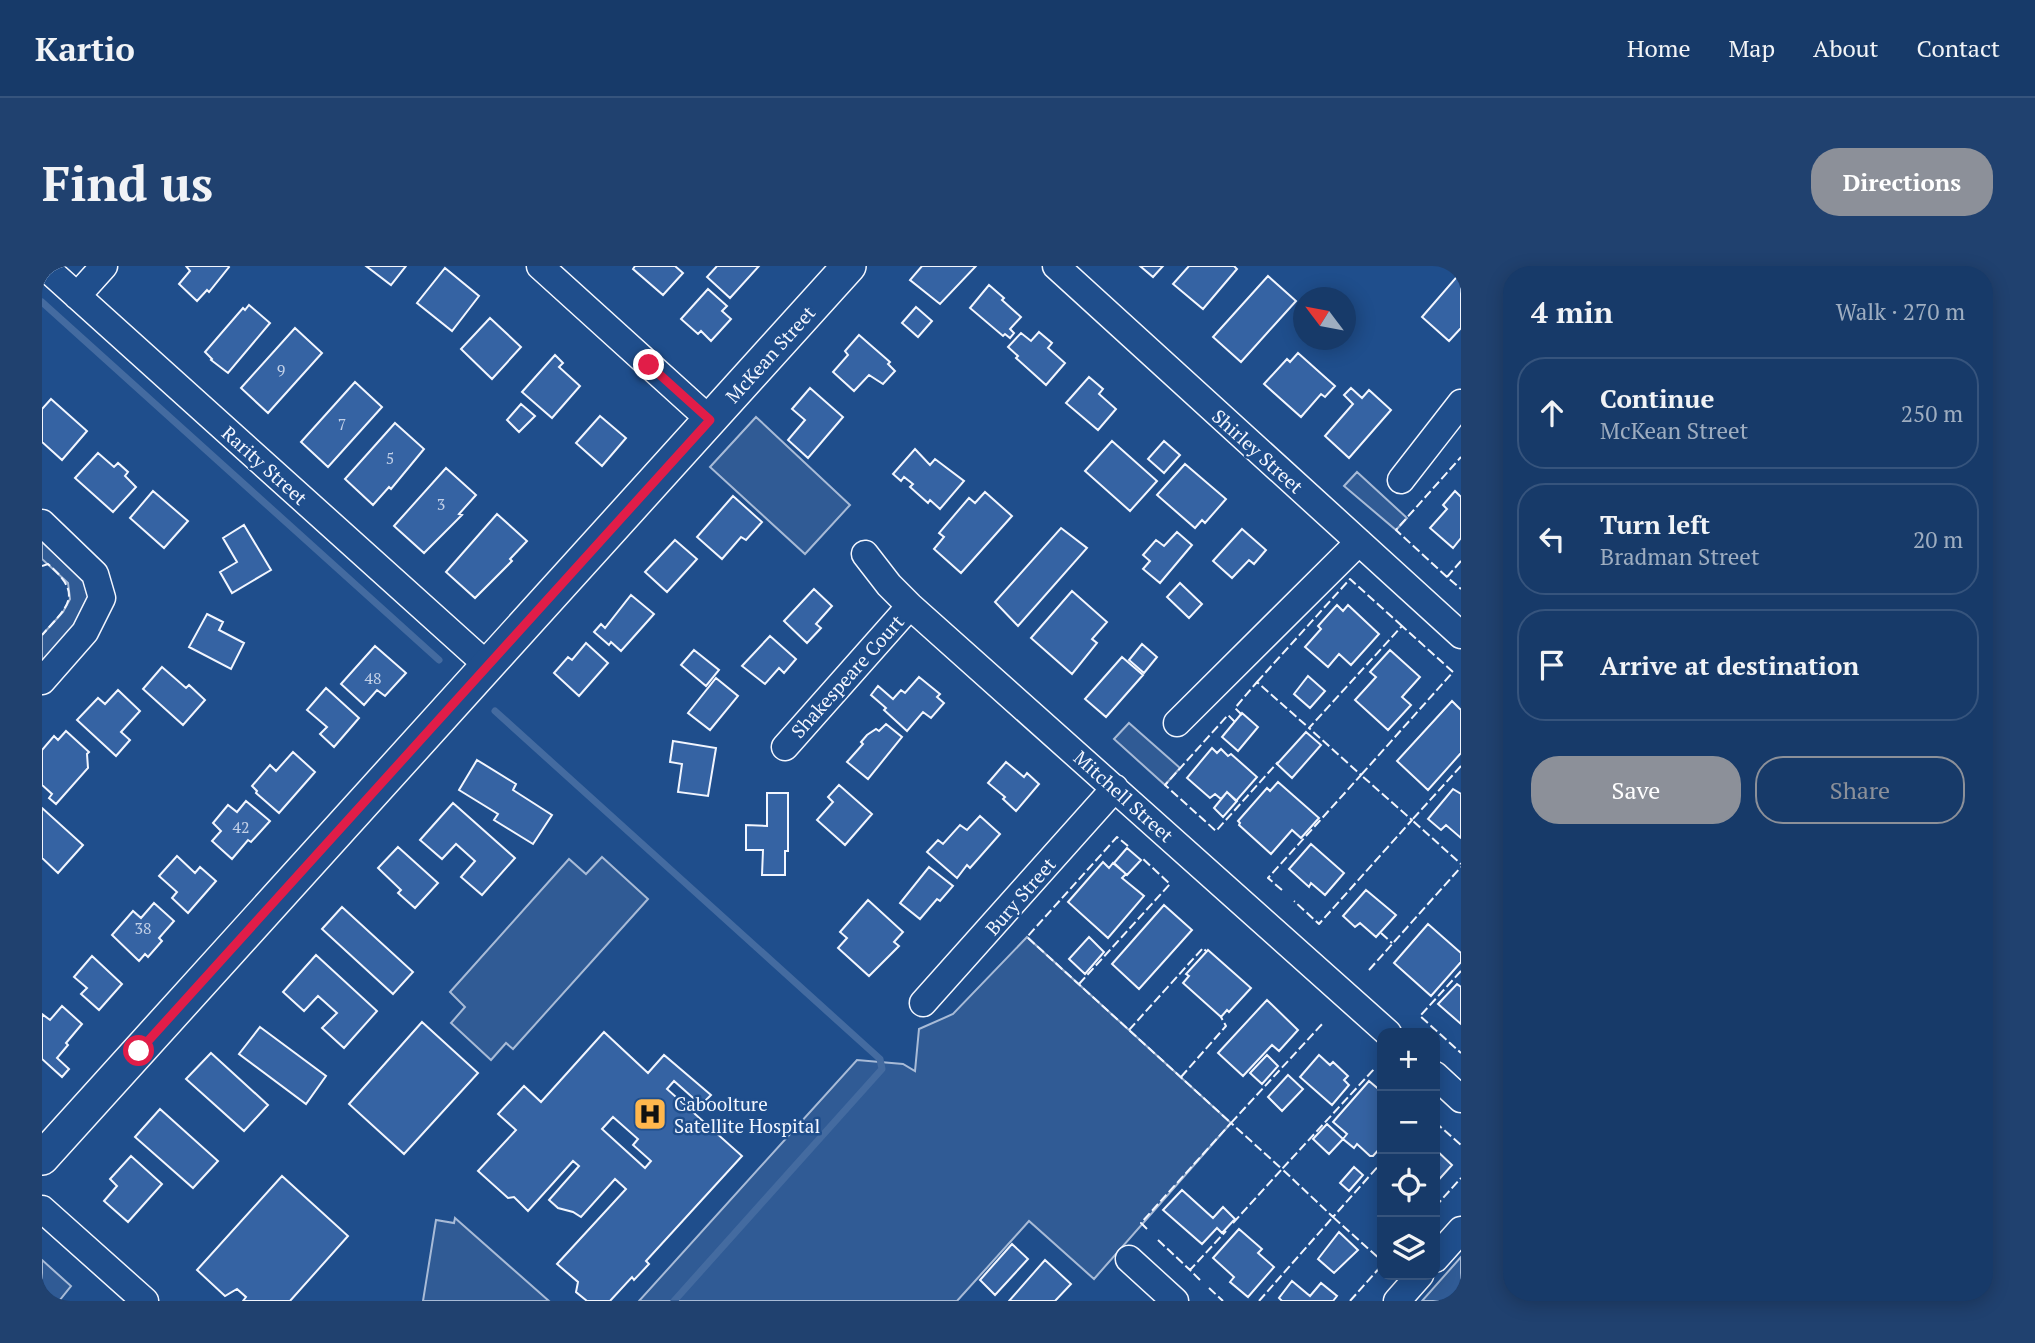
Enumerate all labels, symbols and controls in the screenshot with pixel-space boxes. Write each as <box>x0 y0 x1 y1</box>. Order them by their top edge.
text: Kartio <box>35 27 135 70</box>
text: Home <box>1627 32 1691 64</box>
text: Map <box>1729 32 1775 64</box>
text: About <box>1813 32 1879 64</box>
text: Contact <box>1917 32 2000 64</box>
button: Directions <box>1811 148 1993 216</box>
text: Find us <box>42 150 213 215</box>
north arrow <box>1293 287 1356 350</box>
text: 4 min <box>1531 292 1613 332</box>
text: Walk · 270 m <box>1836 296 1965 327</box>
street label: McKean Street <box>720 300 820 408</box>
route end <box>633 349 664 380</box>
house number: 9 <box>277 359 285 381</box>
text: Continue <box>1600 381 1714 415</box>
icon: ahead <box>1533 394 1571 432</box>
text: 250 m <box>1901 398 1963 429</box>
street label: Shirley Street <box>1207 404 1309 498</box>
house number: 7 <box>338 413 346 435</box>
text: McKean Street <box>1600 415 1748 446</box>
street label: Rarity Street <box>217 420 313 510</box>
house number: 5 <box>386 447 394 469</box>
house number: 3 <box>437 493 445 515</box>
text: Turn left <box>1600 507 1710 541</box>
icon: left <box>1533 520 1571 558</box>
text: 20 m <box>1913 524 1963 555</box>
text: Bradman Street <box>1600 541 1759 572</box>
street label: Shakespeare Court <box>785 609 909 743</box>
icon: arrive <box>1533 646 1571 684</box>
text: Arrive at destination <box>1600 648 1859 682</box>
house number: 48 <box>364 667 382 689</box>
street label: Mitchell Street <box>1069 745 1179 847</box>
button: Save <box>1531 756 1741 824</box>
button: Share <box>1755 756 1965 824</box>
house number: 42 <box>232 816 250 838</box>
street label: Bury Street <box>979 852 1061 940</box>
house number: 38 <box>134 917 152 939</box>
map controls <box>1377 1028 1440 1280</box>
button: + <box>1377 1028 1440 1091</box>
route start <box>123 1035 154 1066</box>
place label: Caboolture Satellite Hospital <box>674 1091 820 1138</box>
button: − <box>1377 1091 1440 1154</box>
hospital icon: Caboolture Satellite Hospital <box>631 1095 669 1133</box>
button: locate <box>1377 1154 1440 1217</box>
button: layers <box>1377 1217 1440 1280</box>

